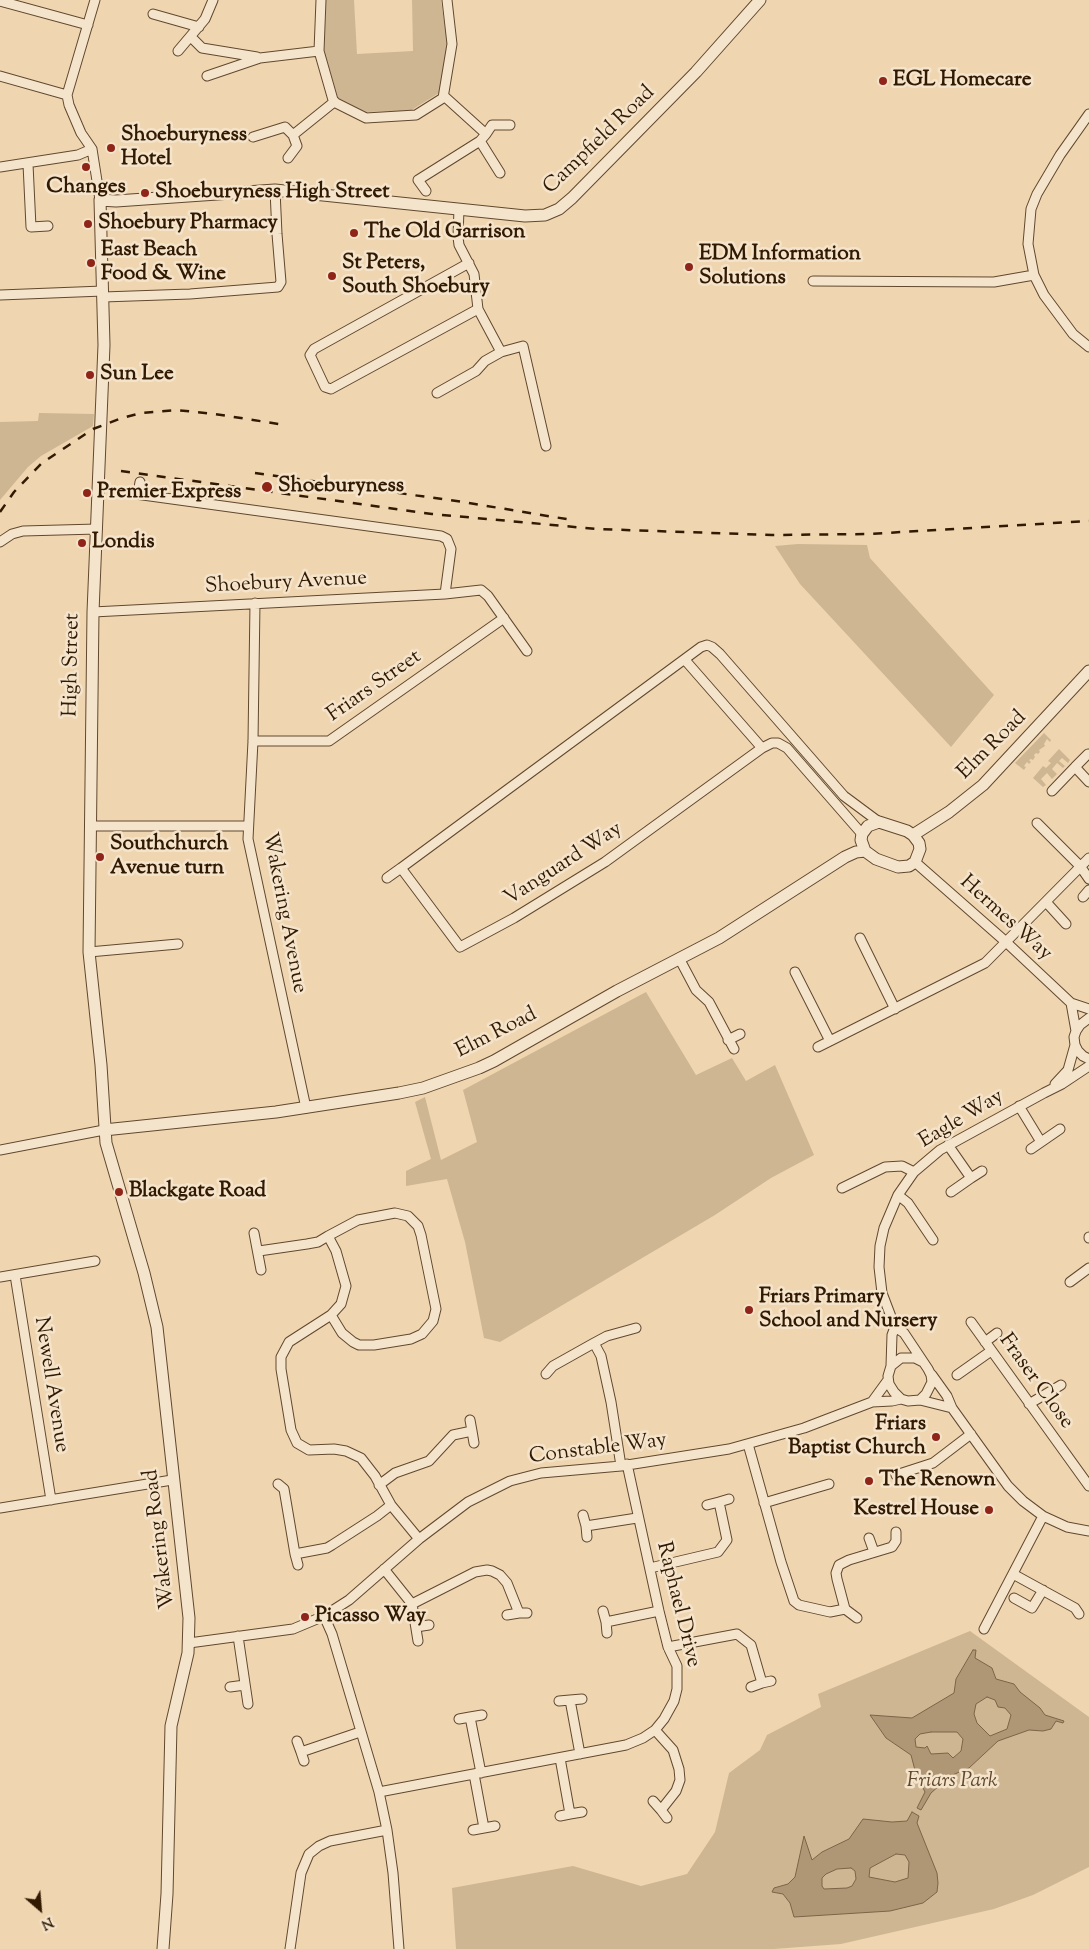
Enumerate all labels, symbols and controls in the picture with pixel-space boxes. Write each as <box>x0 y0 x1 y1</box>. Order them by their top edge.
place label: EGL Homecare <box>893 68 1032 94</box>
marker: EGL Homecare <box>877 75 889 87</box>
street label: Campfield Road <box>539 81 661 201</box>
place label: Shoeburyness Hotel <box>121 123 247 173</box>
marker: Shoeburyness Hotel <box>105 142 117 154</box>
marker: Changes <box>80 161 92 173</box>
place label: Changes <box>46 175 126 201</box>
place label: Shoeburyness High Street <box>155 180 389 206</box>
marker: Shoeburyness High Street <box>139 187 151 199</box>
place label: Shoebury Pharmacy <box>98 211 278 237</box>
marker: Shoebury Pharmacy <box>82 218 94 230</box>
place label: The Old Garrison <box>364 220 525 246</box>
marker: The Old Garrison <box>348 227 360 239</box>
place label: East Beach Food & Wine <box>101 238 226 288</box>
place label: EDM Information Solutions <box>699 242 861 292</box>
place label: St Peters, South Shoebury <box>342 251 490 301</box>
marker: East Beach Food & Wine <box>85 257 97 269</box>
marker: EDM Information Solutions <box>683 261 695 273</box>
marker: St Peters, South Shoebury <box>326 270 338 282</box>
place label: Sun Lee <box>100 362 174 388</box>
marker: Sun Lee <box>84 369 96 381</box>
place label: Shoeburyness <box>278 474 404 500</box>
place label: Premier Express <box>97 480 241 506</box>
marker: Shoeburyness <box>260 480 274 494</box>
marker: Premier Express <box>81 487 93 499</box>
place label: Londis <box>92 530 154 556</box>
marker: Londis <box>76 537 88 549</box>
street label: Shoebury Avenue <box>204 567 368 601</box>
street label: High Street <box>59 613 87 717</box>
street label: Friars Street <box>323 645 427 729</box>
street label: Elm Road <box>953 706 1033 786</box>
street label: Vanguard Way <box>500 818 628 912</box>
street label: Wakering Avenue <box>255 830 311 996</box>
place label: Southchurch Avenue turn <box>110 832 229 882</box>
marker: Southchurch Avenue turn <box>94 851 106 863</box>
street label: Hermes Way <box>954 871 1056 967</box>
street label: Elm Road <box>452 1003 542 1065</box>
street label: Eagle Way <box>915 1085 1009 1155</box>
place label: Blackgate Road <box>129 1179 266 1205</box>
marker: Blackgate Road <box>113 1186 125 1198</box>
place label: Friars Primary School and Nursery <box>759 1285 937 1335</box>
marker: Friars Primary School and Nursery <box>743 1304 755 1316</box>
street label: Newell Avenue <box>27 1315 73 1455</box>
street label: Fraser Close <box>992 1330 1078 1434</box>
place label: Friars Baptist Church <box>788 1412 926 1462</box>
street label: Constable Way <box>528 1429 668 1471</box>
marker: Friars Baptist Church <box>930 1431 942 1443</box>
street label: Wakering Road <box>140 1468 182 1610</box>
place label: The Renown <box>879 1468 996 1494</box>
marker: The Renown <box>863 1475 875 1487</box>
place label: Kestrel House <box>853 1497 979 1523</box>
marker: Kestrel House <box>983 1504 995 1516</box>
street label: Raphael Drive <box>649 1540 705 1670</box>
place label: Picasso Way <box>315 1604 426 1630</box>
marker: Picasso Way <box>299 1611 311 1623</box>
park label: Friars Park <box>907 1769 997 1795</box>
north arrow <box>15 1884 65 1934</box>
text: N <box>37 1911 56 1934</box>

